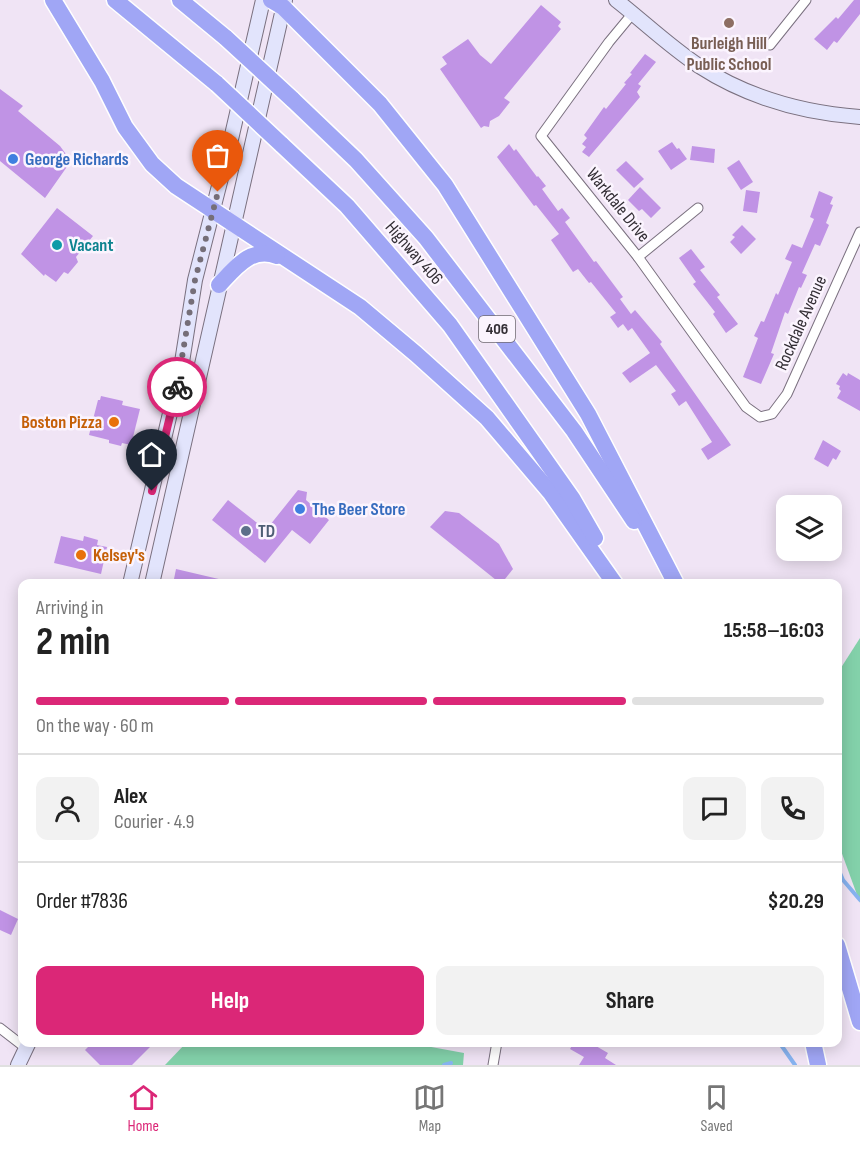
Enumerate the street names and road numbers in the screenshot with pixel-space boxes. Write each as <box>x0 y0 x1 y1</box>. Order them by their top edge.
street label: Warkdale Drive <box>582 164 654 246</box>
street label: Highway 406 <box>381 217 447 289</box>
street label: Rockdale Avenue <box>771 272 831 374</box>
road number: 406 <box>479 316 515 342</box>

